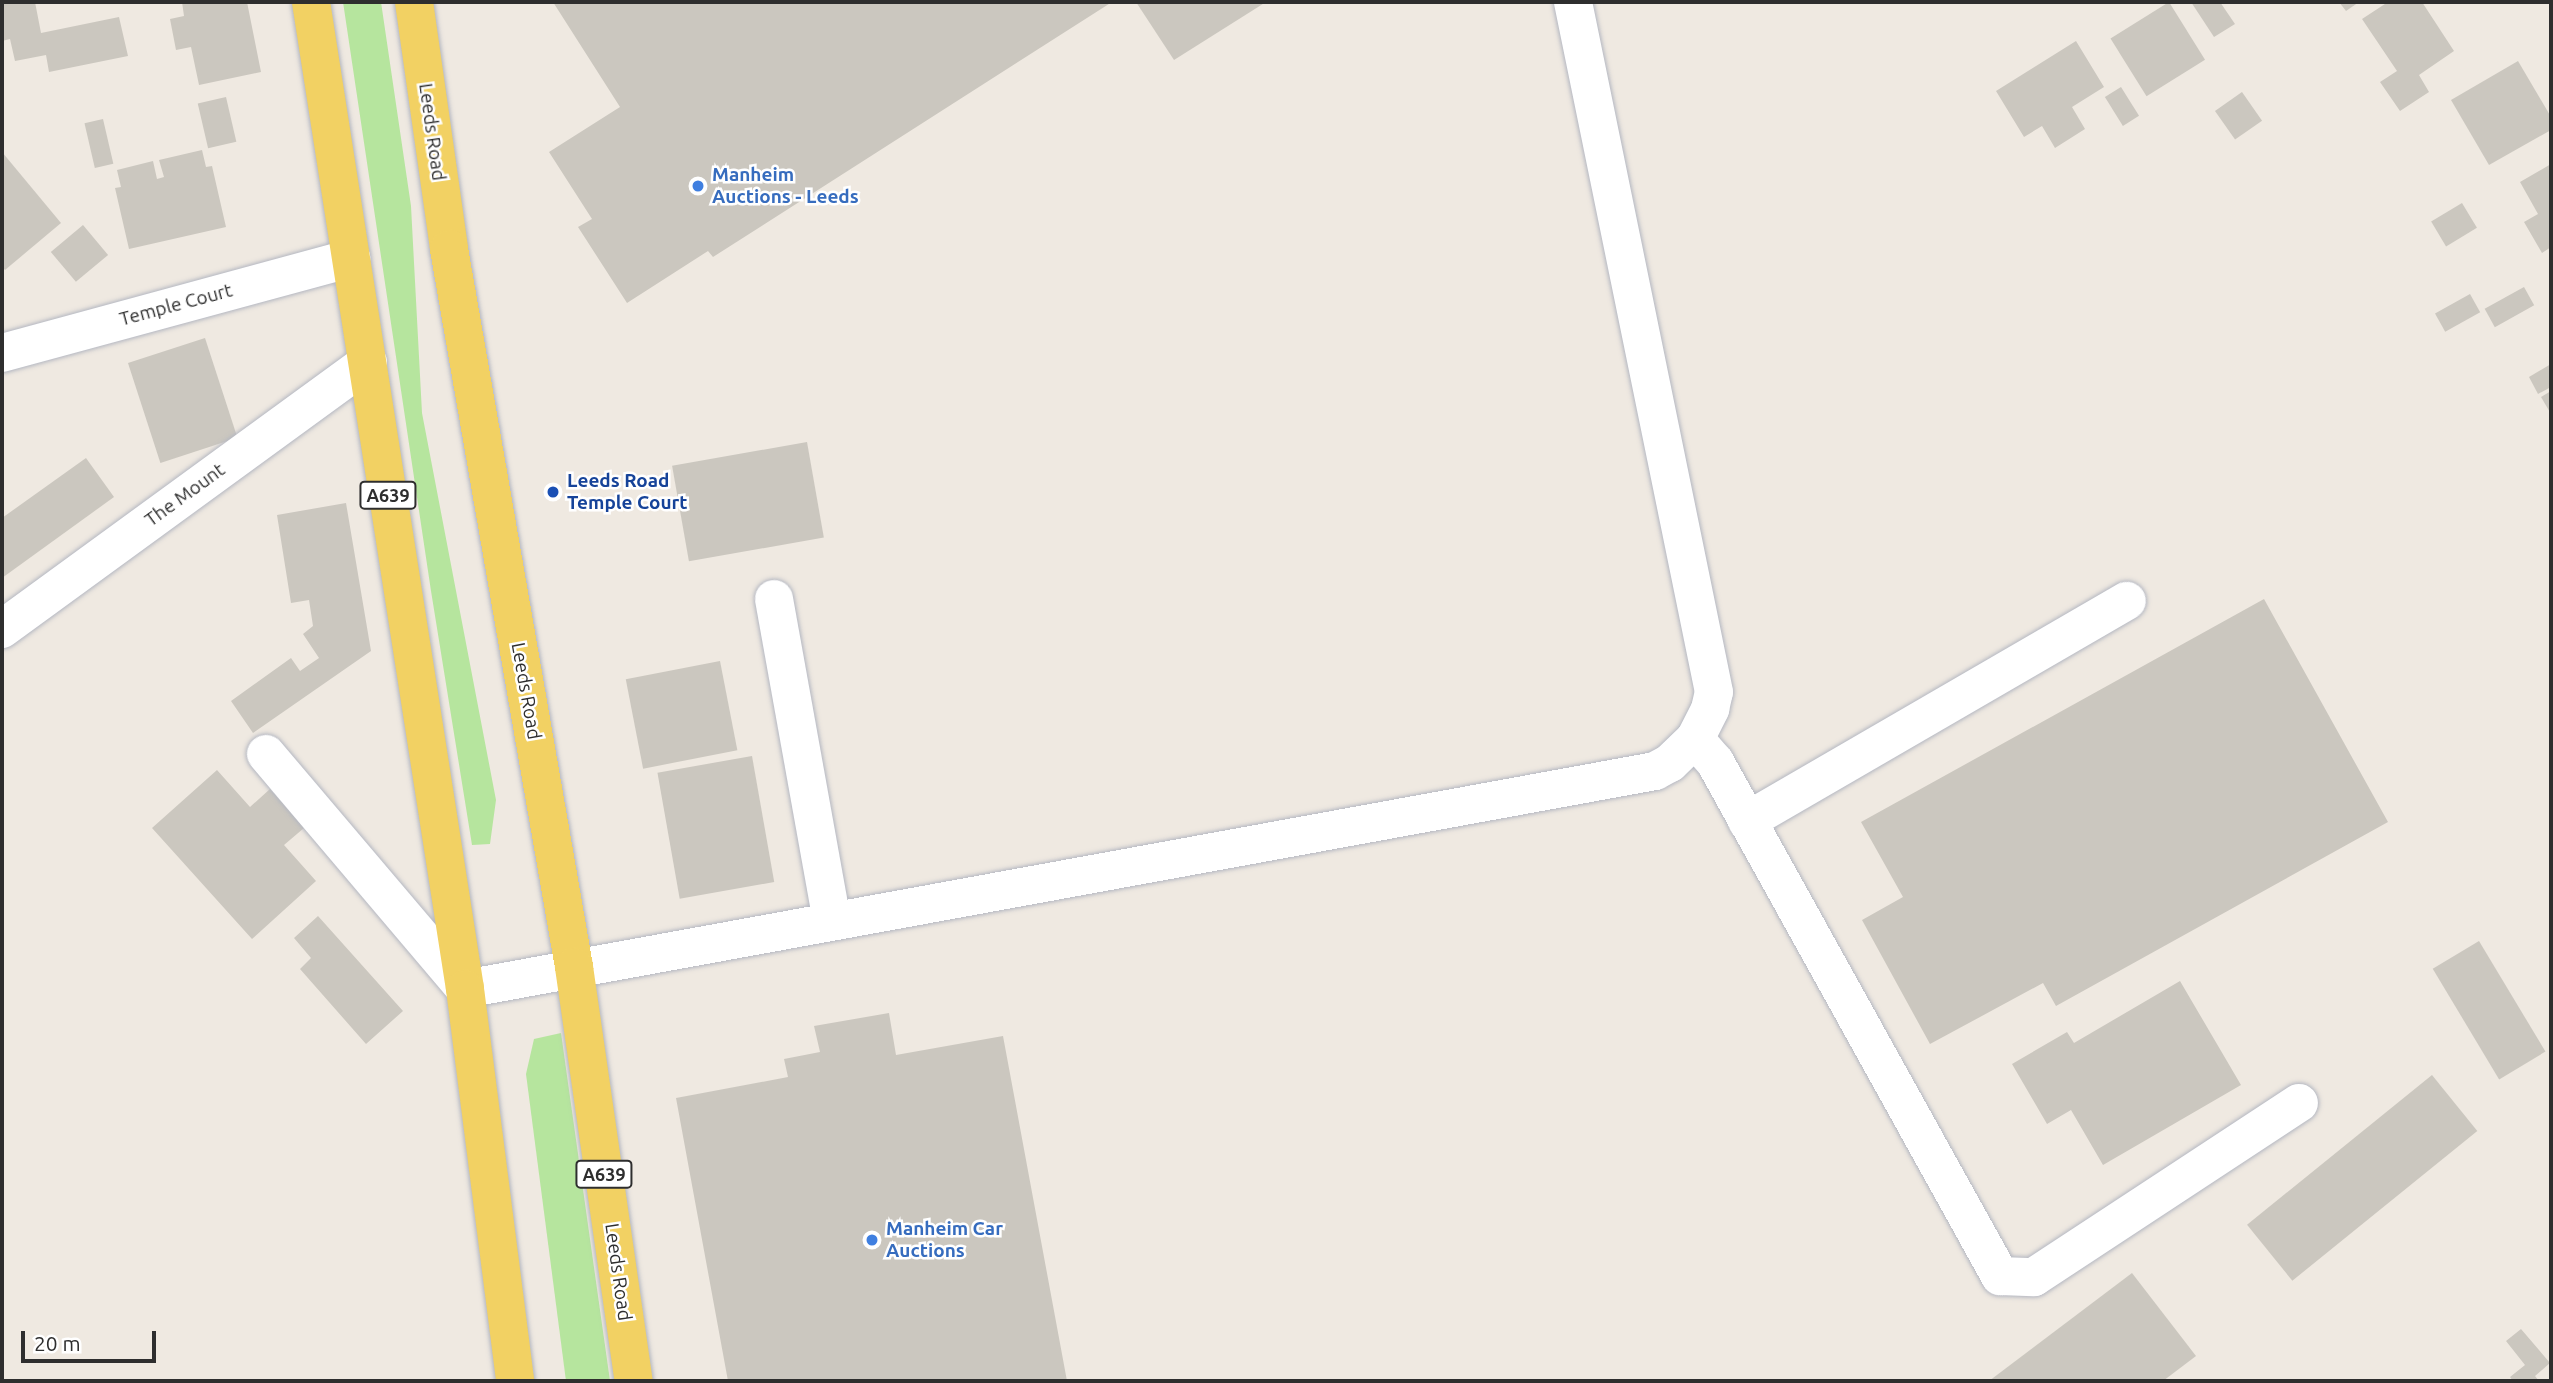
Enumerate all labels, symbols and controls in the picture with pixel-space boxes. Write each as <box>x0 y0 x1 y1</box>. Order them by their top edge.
street label: Leeds Road <box>414 82 450 182</box>
place label: Manheim Auctions - Leeds <box>712 164 859 208</box>
marker: Manheim Auctions - Leeds <box>690 178 706 194</box>
street label: Temple Court <box>117 279 235 331</box>
street label: The Mount <box>141 458 229 532</box>
place label: Leeds Road Temple Court <box>567 470 688 514</box>
road number: A639 <box>358 480 418 509</box>
marker: Leeds Road Temple Court <box>545 484 561 500</box>
street label: Leeds Road <box>506 641 546 741</box>
road number: A639 <box>574 1160 634 1189</box>
place label: Manheim Car Auctions <box>886 1218 1003 1262</box>
street label: Leeds Road <box>600 1222 636 1322</box>
marker: Manheim Car Auctions <box>864 1232 880 1248</box>
scale bar <box>24 1316 159 1360</box>
text: 20 m <box>34 1331 81 1355</box>

